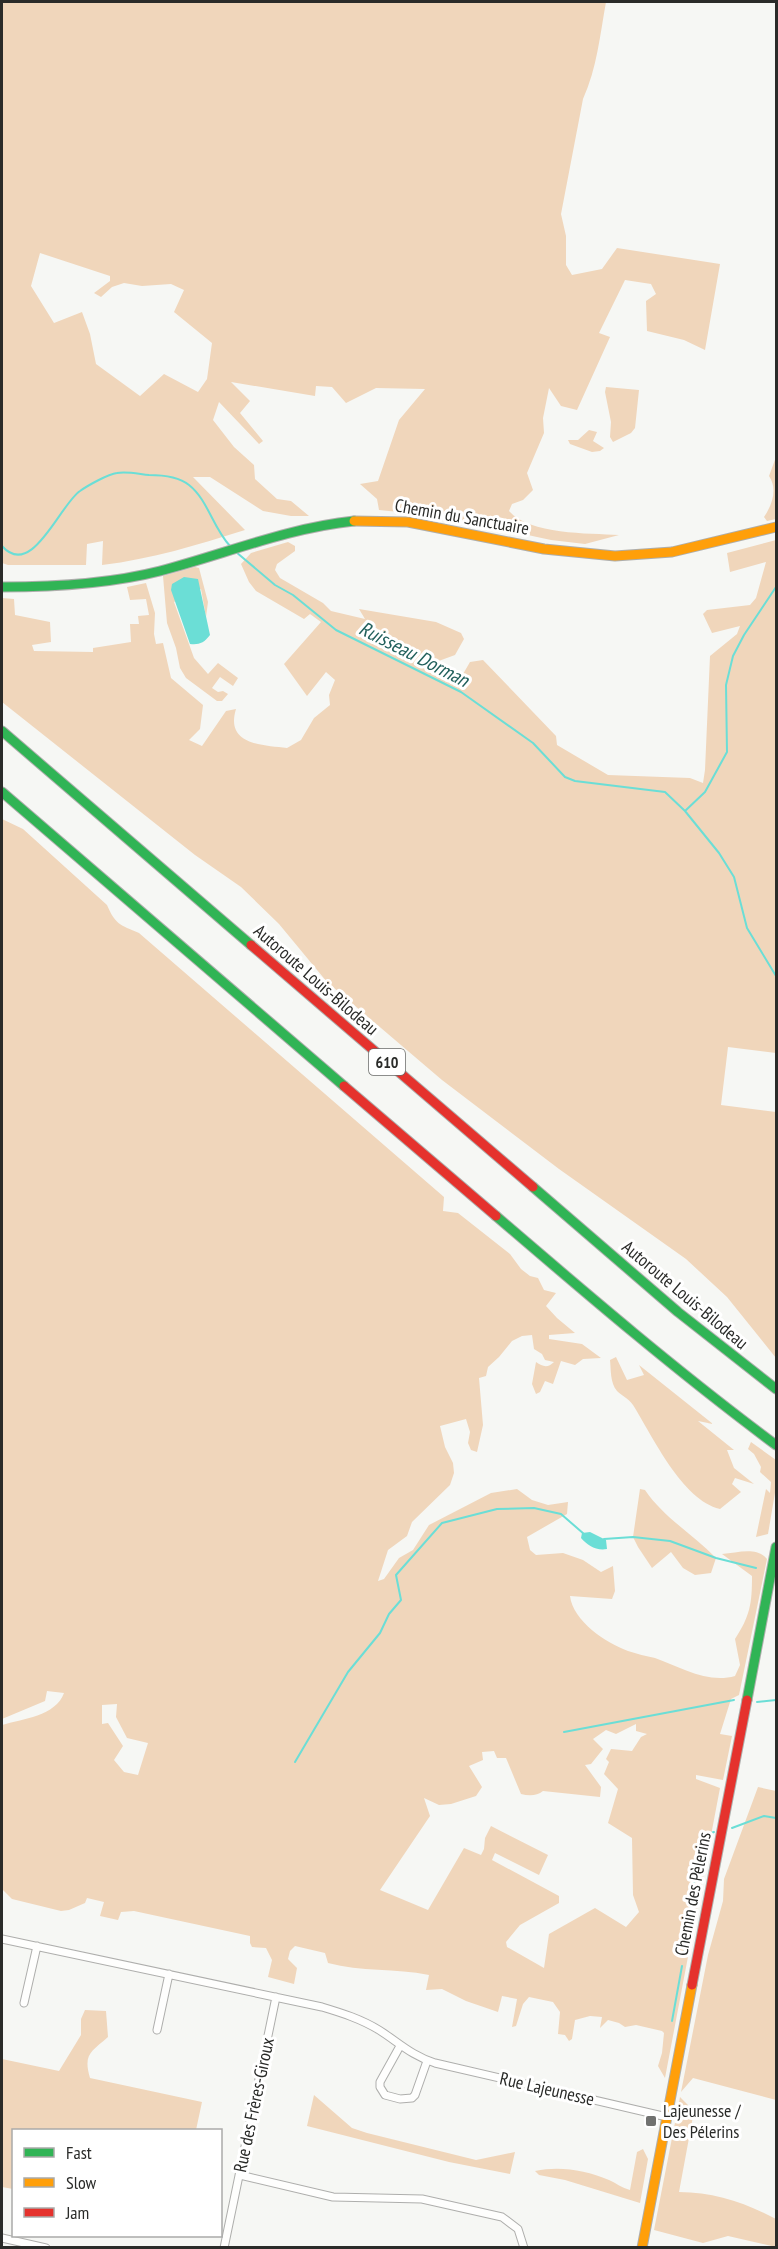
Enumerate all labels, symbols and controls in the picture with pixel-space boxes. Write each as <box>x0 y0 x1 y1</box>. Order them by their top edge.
street label: Chemin du Sanctuaire <box>393 493 531 540</box>
water label: Ruisseau Dorman <box>355 615 474 693</box>
street label: Autoroute Louis-Bilodeau <box>249 919 383 1040</box>
road number: 610 <box>369 1049 405 1075</box>
street label: Autoroute Louis-Bilodeau <box>618 1235 753 1354</box>
street label: Chemin des Pèlerins <box>669 1830 716 1958</box>
street label: Rue des Frères-Giroux <box>228 2035 279 2174</box>
street label: Rue Lajeunesse <box>498 2066 597 2111</box>
place label: Lajeunesse / Des Pélerins <box>663 2099 741 2143</box>
marker: Lajeunesse / Des Pélerins <box>644 2114 658 2128</box>
legend <box>12 2129 222 2237</box>
text: Fast <box>66 2141 92 2164</box>
text: Slow <box>66 2171 97 2194</box>
text: Jam <box>65 2201 89 2224</box>

